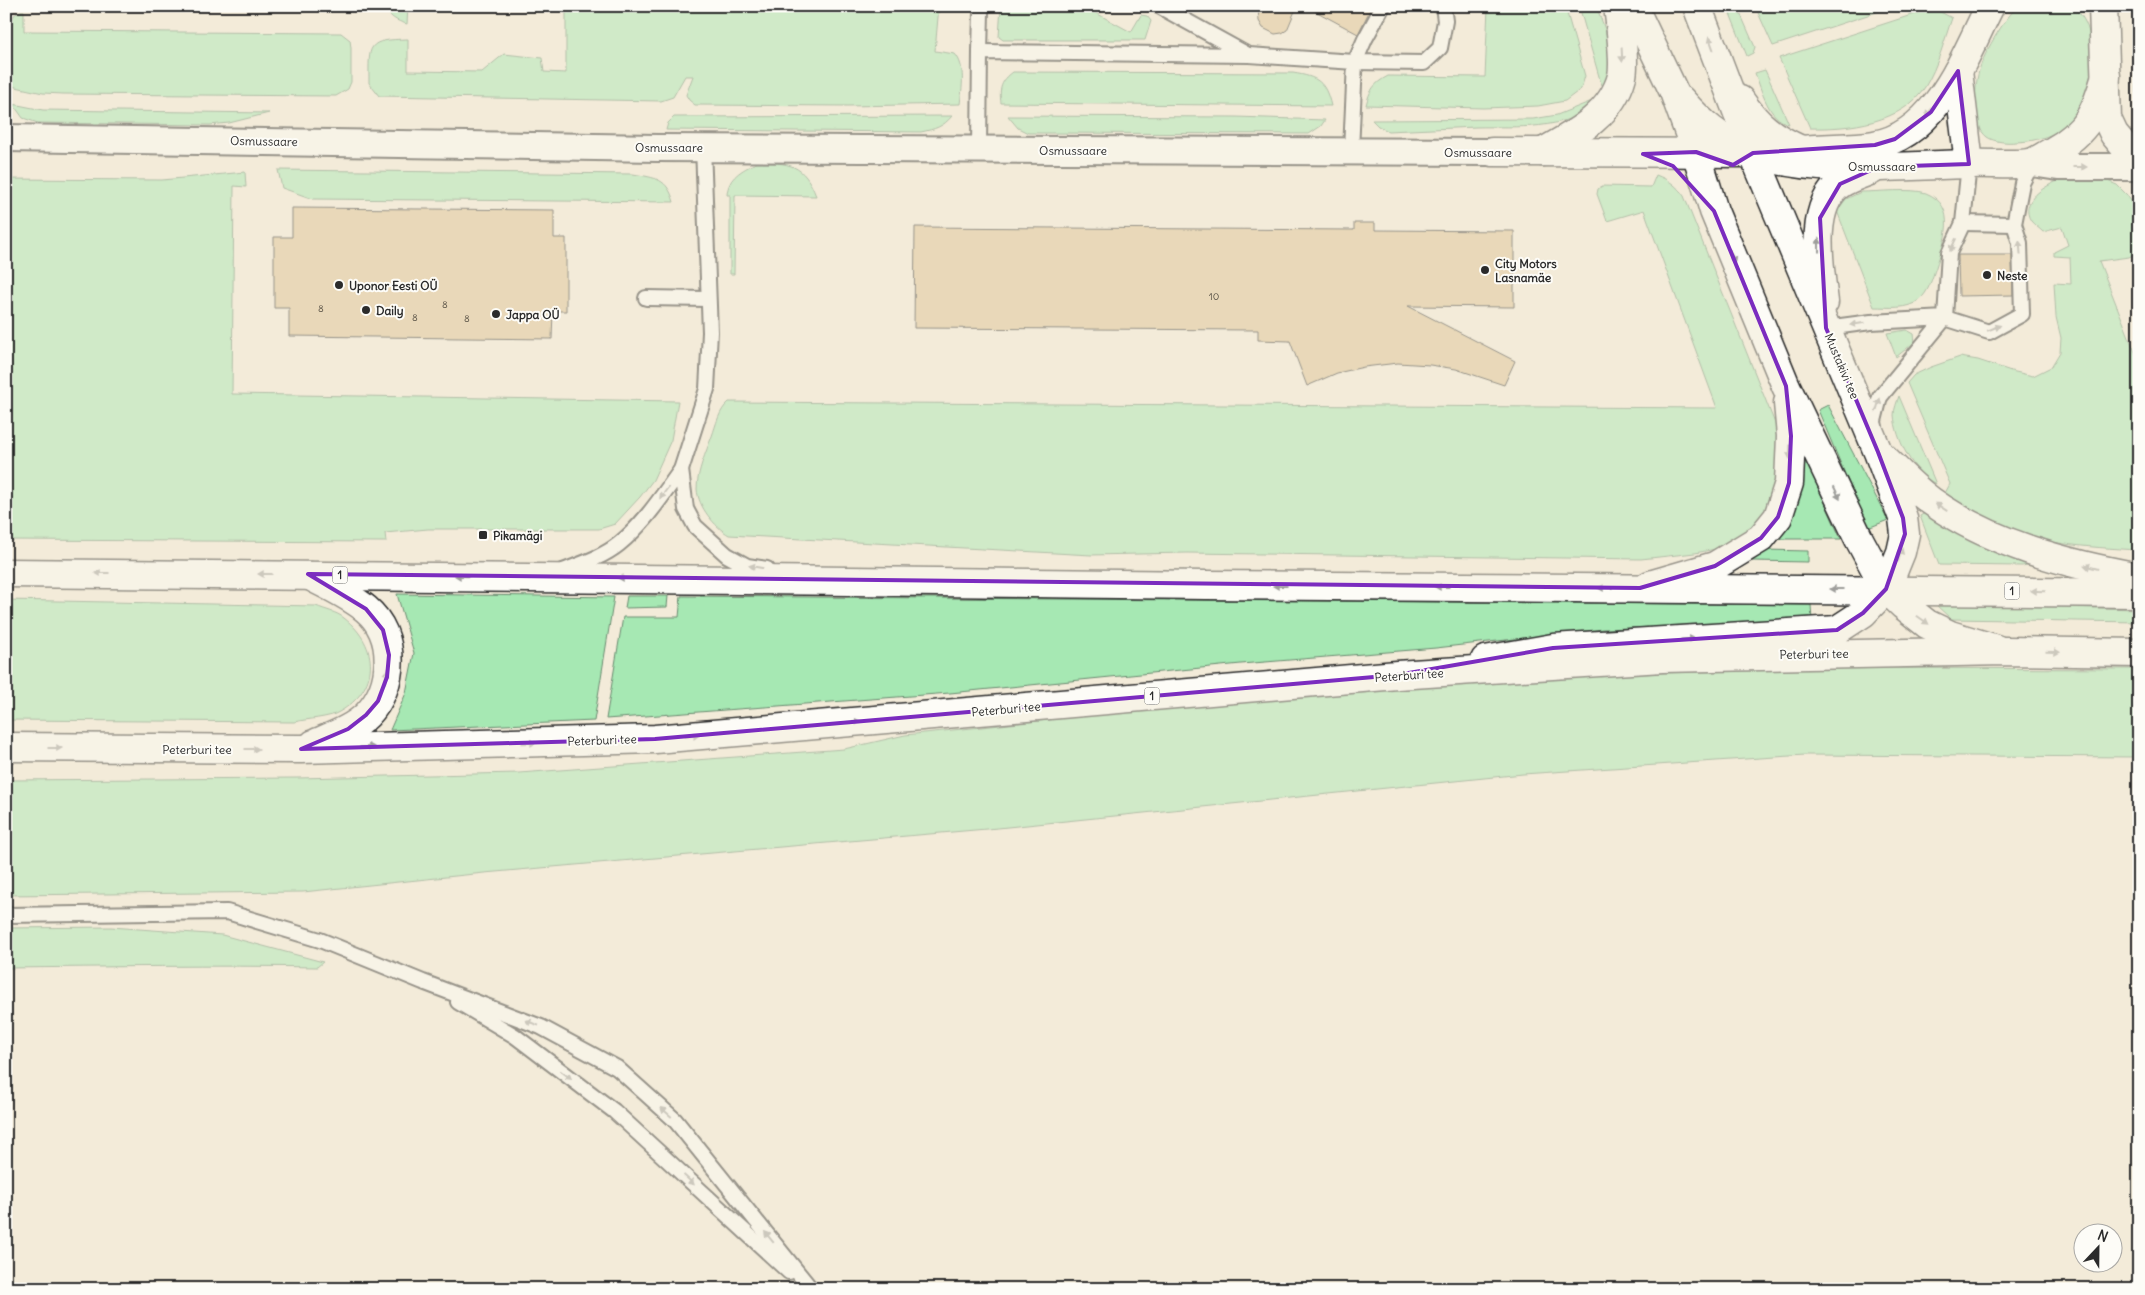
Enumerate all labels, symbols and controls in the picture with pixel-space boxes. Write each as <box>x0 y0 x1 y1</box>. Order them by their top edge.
one-way arrow <box>1707 35 1715 50</box>
one-way arrow <box>1618 47 1626 63</box>
one-way arrow <box>1924 105 1936 117</box>
street label: Osmussaare <box>230 133 298 149</box>
street label: Osmussaare <box>635 140 703 155</box>
street label: Osmussaare <box>1039 143 1107 158</box>
street label: Osmussaare <box>1444 145 1512 160</box>
street label: Osmussaare <box>1848 159 1916 174</box>
one-way arrow <box>2073 163 2089 171</box>
one-way arrow <box>1815 237 1823 253</box>
one-way arrow <box>1948 238 1956 252</box>
one-way arrow <box>2016 240 2024 256</box>
one-way arrow <box>1729 249 1737 263</box>
place label: City Motors Lasnamäe <box>1495 256 1557 285</box>
marker: City Motors Lasnamäe <box>1479 264 1491 276</box>
place label: Neste <box>1997 268 2028 283</box>
marker: Neste <box>1981 269 1993 281</box>
place label: Uponor Eesti OÜ <box>349 278 438 294</box>
marker: Uponor Eesti OÜ <box>333 279 345 291</box>
house number: 10 <box>1209 290 1219 303</box>
house number: 8 <box>442 298 448 311</box>
house number: 8 <box>318 302 324 315</box>
place label: Daily <box>376 303 404 319</box>
marker: Daily <box>360 304 372 316</box>
place label: Jappa OÜ <box>506 307 560 323</box>
marker: Jappa OÜ <box>490 308 502 320</box>
house number: 8 <box>412 311 418 324</box>
house number: 8 <box>464 312 470 325</box>
one-way arrow <box>1849 320 1865 328</box>
one-way arrow <box>1987 324 2002 332</box>
street label: Mustakivi tee <box>1821 331 1863 401</box>
one-way arrow <box>1875 397 1883 412</box>
one-way arrow <box>1786 445 1794 461</box>
one-way arrow <box>659 486 669 500</box>
one-way arrow <box>1833 486 1841 501</box>
one-way arrow <box>1934 502 1948 512</box>
place label: Pikamägi <box>493 528 543 544</box>
marker: Pikamägi <box>477 529 489 541</box>
one-way arrow <box>1897 547 1905 562</box>
one-way arrow <box>748 563 764 571</box>
one-way arrow <box>2083 563 2099 571</box>
road number: 1 <box>332 566 348 584</box>
one-way arrow <box>94 569 110 577</box>
one-way arrow <box>257 570 273 578</box>
one-way arrow <box>454 572 470 580</box>
one-way arrow <box>617 574 633 582</box>
one-way arrow <box>1272 582 1288 590</box>
road number: 1 <box>2004 582 2020 600</box>
one-way arrow <box>1434 583 1450 591</box>
one-way arrow <box>1597 584 1613 592</box>
one-way arrow <box>1829 585 1845 593</box>
one-way arrow <box>2029 587 2045 595</box>
one-way arrow <box>1916 615 1930 625</box>
one-way arrow <box>1680 635 1696 643</box>
street label: Peterburi tee <box>1779 646 1849 662</box>
one-way arrow <box>2046 648 2062 656</box>
street label: Peterburi tee <box>1374 665 1444 685</box>
one-way arrow <box>382 669 390 684</box>
road number: 1 <box>1144 688 1160 704</box>
street label: Peterburi tee <box>971 699 1041 719</box>
one-way arrow <box>846 718 862 726</box>
street label: Peterburi tee <box>567 731 637 749</box>
one-way arrow <box>684 731 700 739</box>
one-way arrow <box>522 738 538 746</box>
street label: Peterburi tee <box>162 742 232 757</box>
one-way arrow <box>359 743 375 751</box>
one-way arrow <box>47 744 63 752</box>
one-way arrow <box>245 745 261 753</box>
one-way arrow <box>524 1019 539 1026</box>
one-way arrow <box>559 1069 572 1080</box>
one-way arrow <box>660 1106 673 1117</box>
one-way arrow <box>683 1174 695 1186</box>
north arrow <box>2072 1222 2122 1272</box>
text: N <box>2095 1226 2111 1246</box>
one-way arrow <box>764 1231 775 1244</box>

